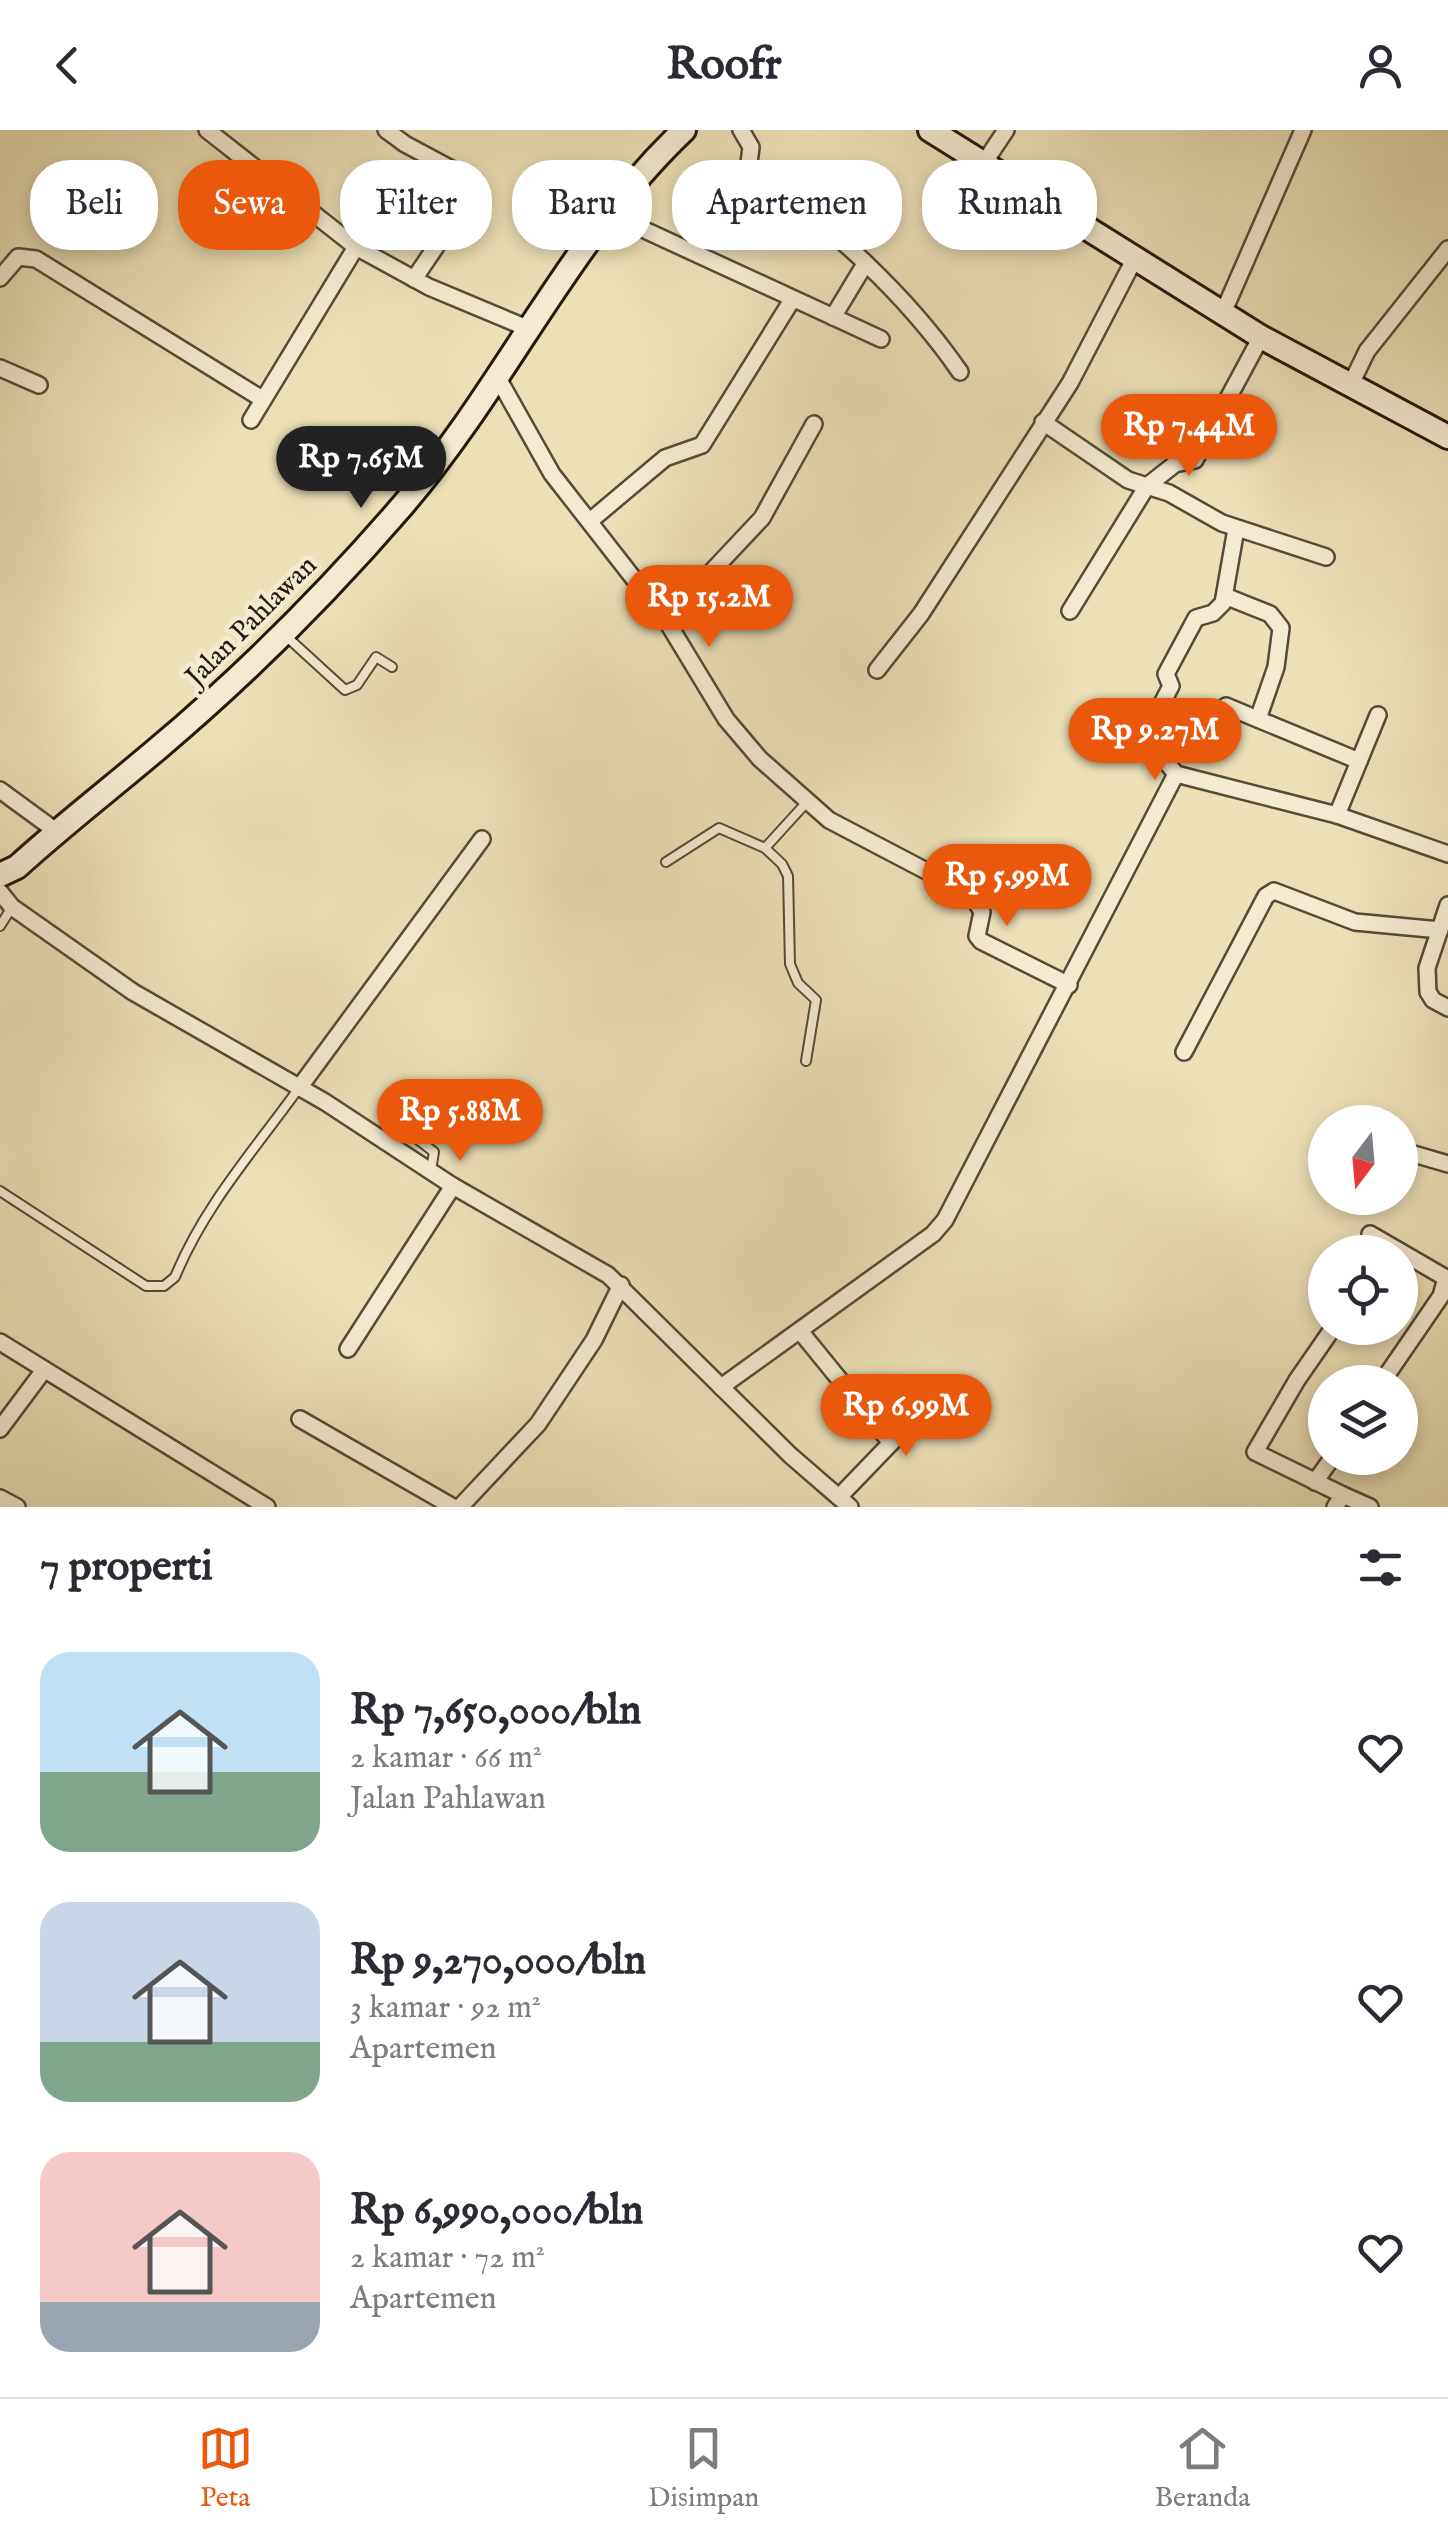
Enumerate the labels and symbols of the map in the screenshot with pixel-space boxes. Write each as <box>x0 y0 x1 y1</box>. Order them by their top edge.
pin: Rp 7.44M <box>1086 394 1292 479</box>
pin: Rp 7.65M <box>258 426 464 511</box>
street label: Jalan Pahlawan <box>177 549 325 697</box>
pin: Rp 15.2M <box>606 565 812 650</box>
pin: Rp 9.27M <box>1052 698 1258 783</box>
pin: Rp 5.99M <box>904 844 1110 929</box>
pin: Rp 5.88M <box>357 1079 563 1164</box>
north arrow <box>1308 1105 1418 1215</box>
pin: Rp 6.99M <box>803 1374 1009 1459</box>

